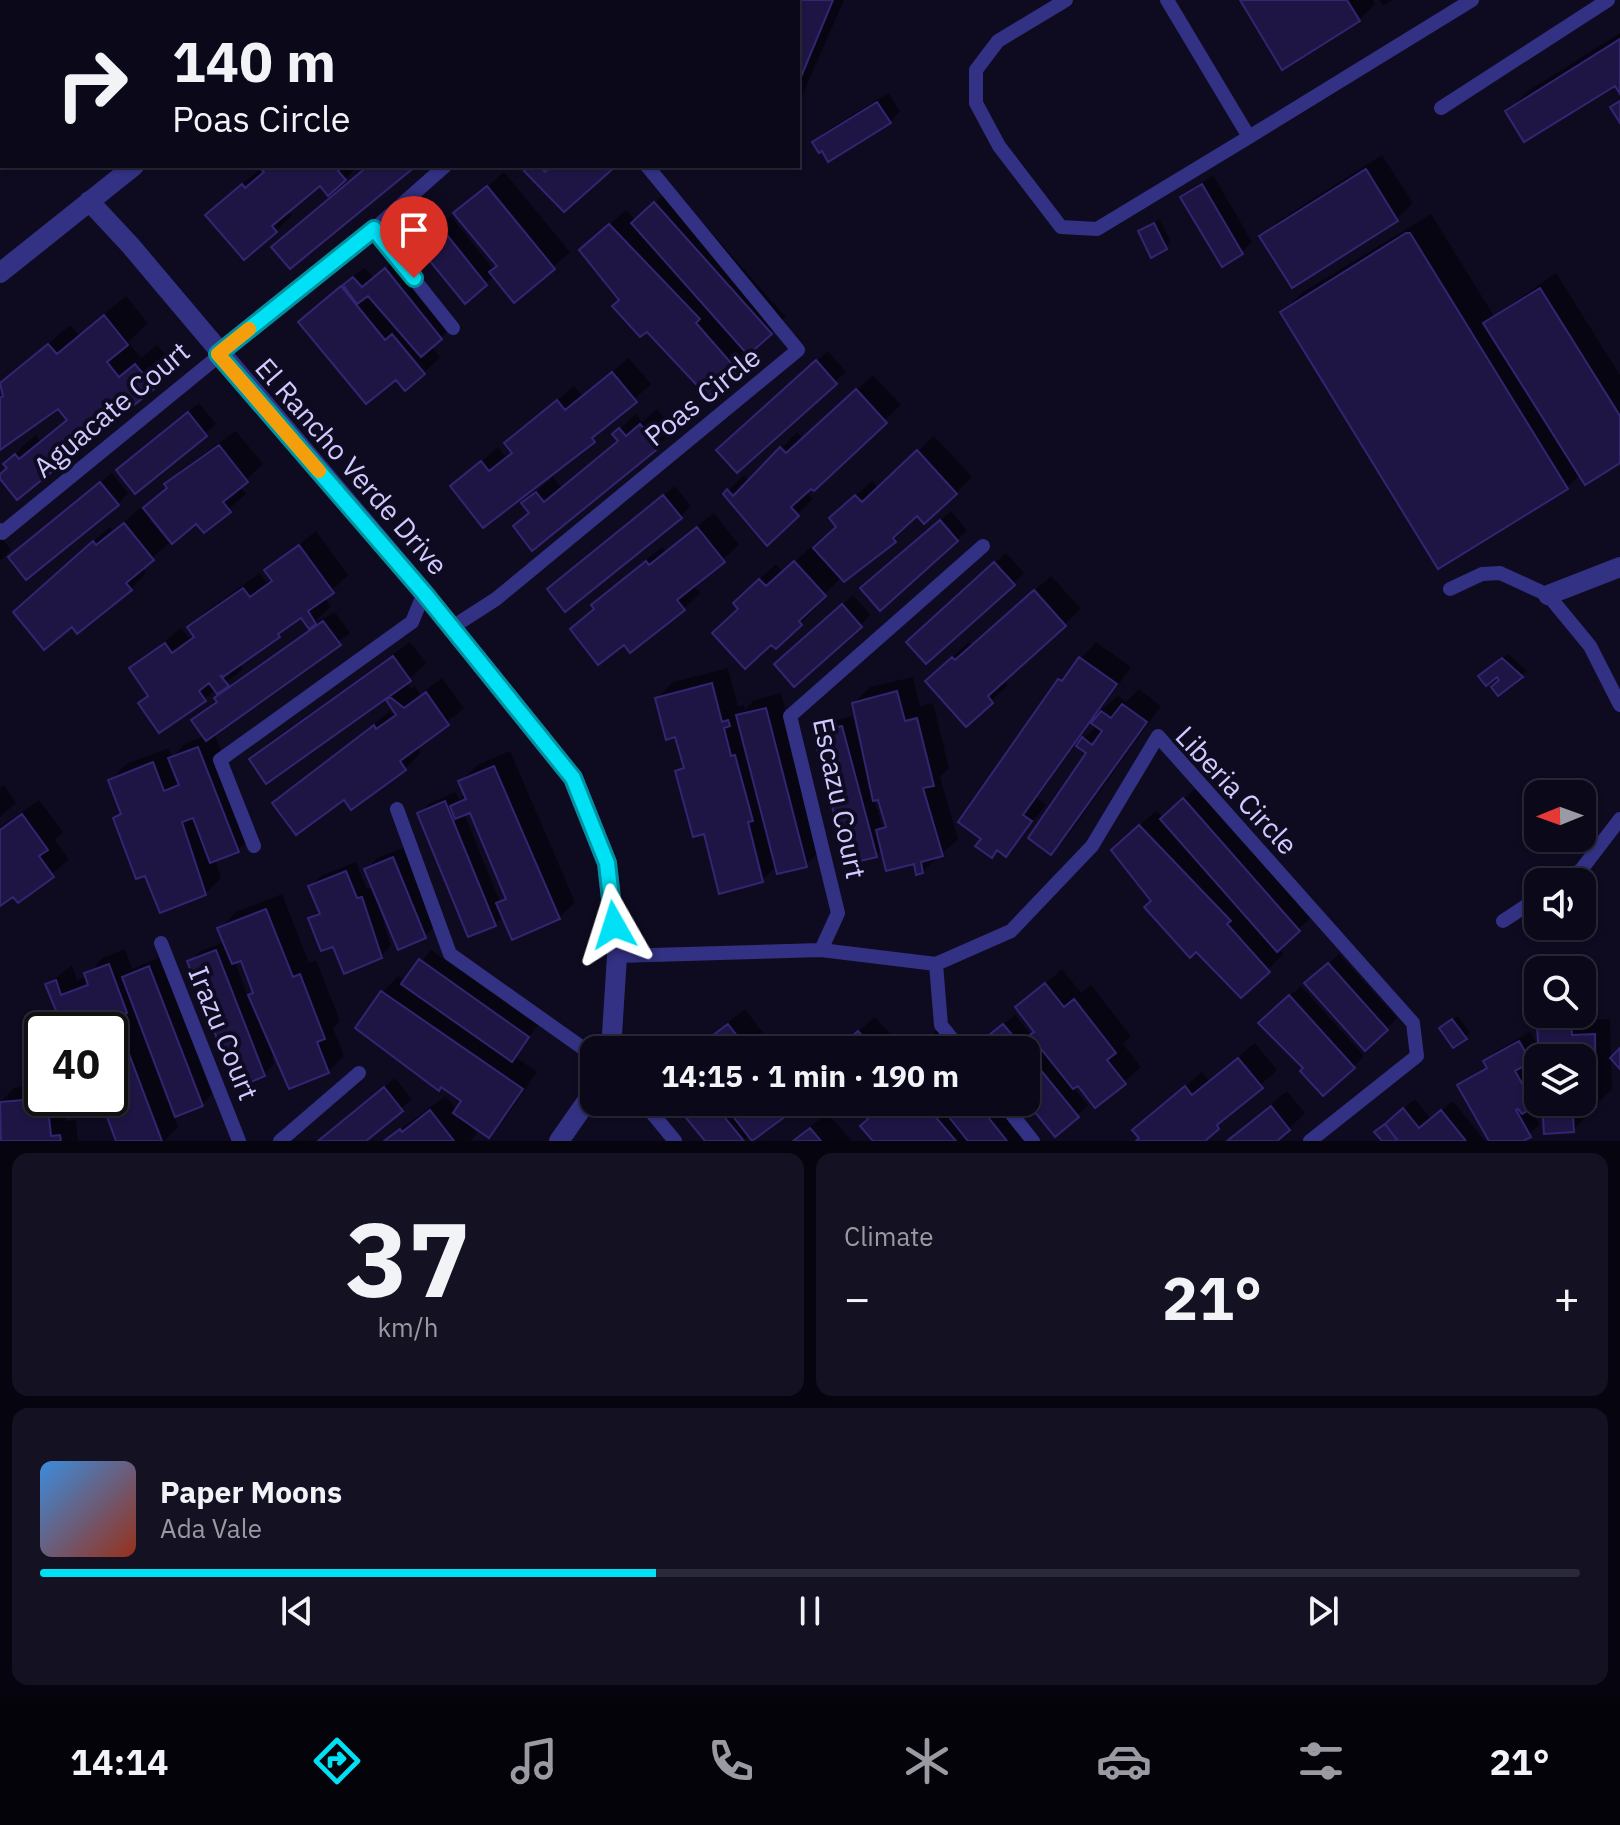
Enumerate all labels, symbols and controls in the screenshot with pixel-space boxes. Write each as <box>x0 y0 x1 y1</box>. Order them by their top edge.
text: 140 m <box>172 25 336 97</box>
icon: right <box>40 32 144 136</box>
text: Poas Circle <box>172 95 351 142</box>
pin <box>380 196 448 278</box>
icon: arrive <box>392 208 436 252</box>
street label: Aguacate Court <box>25 333 197 485</box>
street label: Poas Circle <box>636 338 768 454</box>
street label: El Rancho Verde Drive <box>247 350 457 582</box>
street label: Escazu Court <box>805 714 875 882</box>
street label: Liberia Circle <box>1168 718 1306 862</box>
north arrow <box>1524 780 1596 852</box>
map controls <box>1524 780 1596 1116</box>
button: sound <box>1524 868 1596 940</box>
position arrow <box>572 883 656 967</box>
button: search <box>1524 956 1596 1028</box>
street label: Irazu Court <box>180 961 268 1105</box>
speed limit sign: 40 <box>24 1012 128 1116</box>
button: layers <box>1524 1044 1596 1116</box>
text: 14:15 · 1 min · 190 m <box>661 1056 959 1095</box>
text: 37 <box>346 1190 470 1326</box>
text: Climate <box>844 1219 934 1253</box>
text: 21° <box>1162 1258 1262 1337</box>
text: − <box>844 1269 870 1326</box>
text: + <box>1554 1269 1580 1326</box>
text: km/h <box>377 1310 439 1344</box>
text: Paper Moons <box>160 1472 342 1511</box>
text: Ada Vale <box>160 1511 262 1545</box>
icon: previous <box>275 1589 319 1633</box>
icon: pause <box>788 1589 832 1633</box>
icon: next <box>1301 1589 1345 1633</box>
icon: directions <box>309 1733 365 1789</box>
icon: music <box>506 1733 562 1789</box>
icon: phone <box>703 1733 759 1789</box>
icon: climate <box>899 1733 955 1789</box>
icon: car <box>1096 1733 1152 1789</box>
icon: filters <box>1293 1733 1349 1789</box>
text: 14:14 <box>70 1738 169 1785</box>
text: 21° <box>1489 1738 1550 1785</box>

